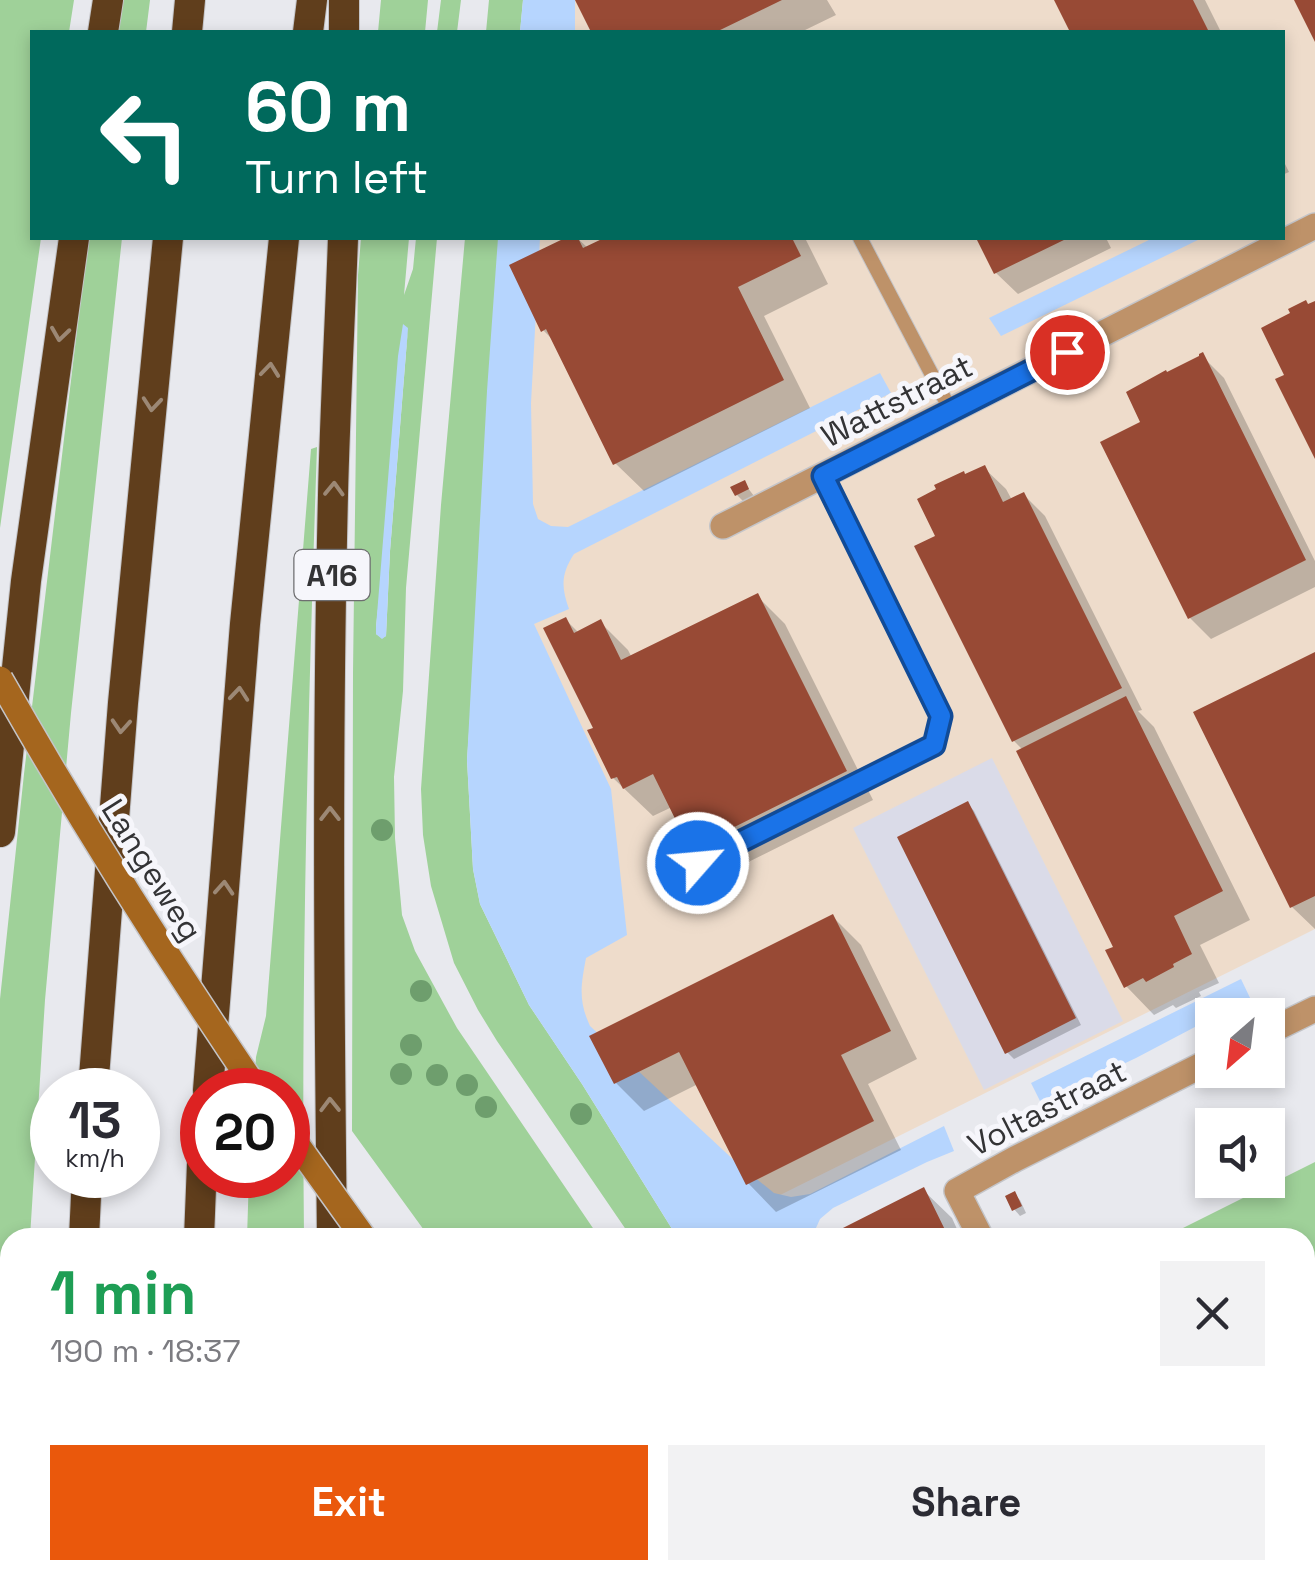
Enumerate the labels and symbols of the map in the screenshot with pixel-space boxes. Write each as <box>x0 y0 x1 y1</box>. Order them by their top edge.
pin <box>1025 310 1110 395</box>
one-way arrow <box>50 326 71 342</box>
street label: Wattstraat <box>815 346 979 456</box>
one-way arrow <box>258 362 280 378</box>
one-way arrow <box>141 397 163 413</box>
one-way arrow <box>323 481 344 497</box>
road number: A16 <box>294 550 370 600</box>
one-way arrow <box>228 685 250 701</box>
one-way arrow <box>111 718 133 734</box>
street label: Langeweg <box>93 792 211 948</box>
one-way arrow <box>319 806 341 822</box>
position arrow <box>646 811 750 915</box>
one-way arrow <box>213 880 234 896</box>
north arrow <box>1195 998 1285 1088</box>
street label: Voltastraat <box>961 1051 1133 1165</box>
speed limit sign: 20 <box>180 1068 310 1198</box>
one-way arrow <box>320 1097 341 1113</box>

